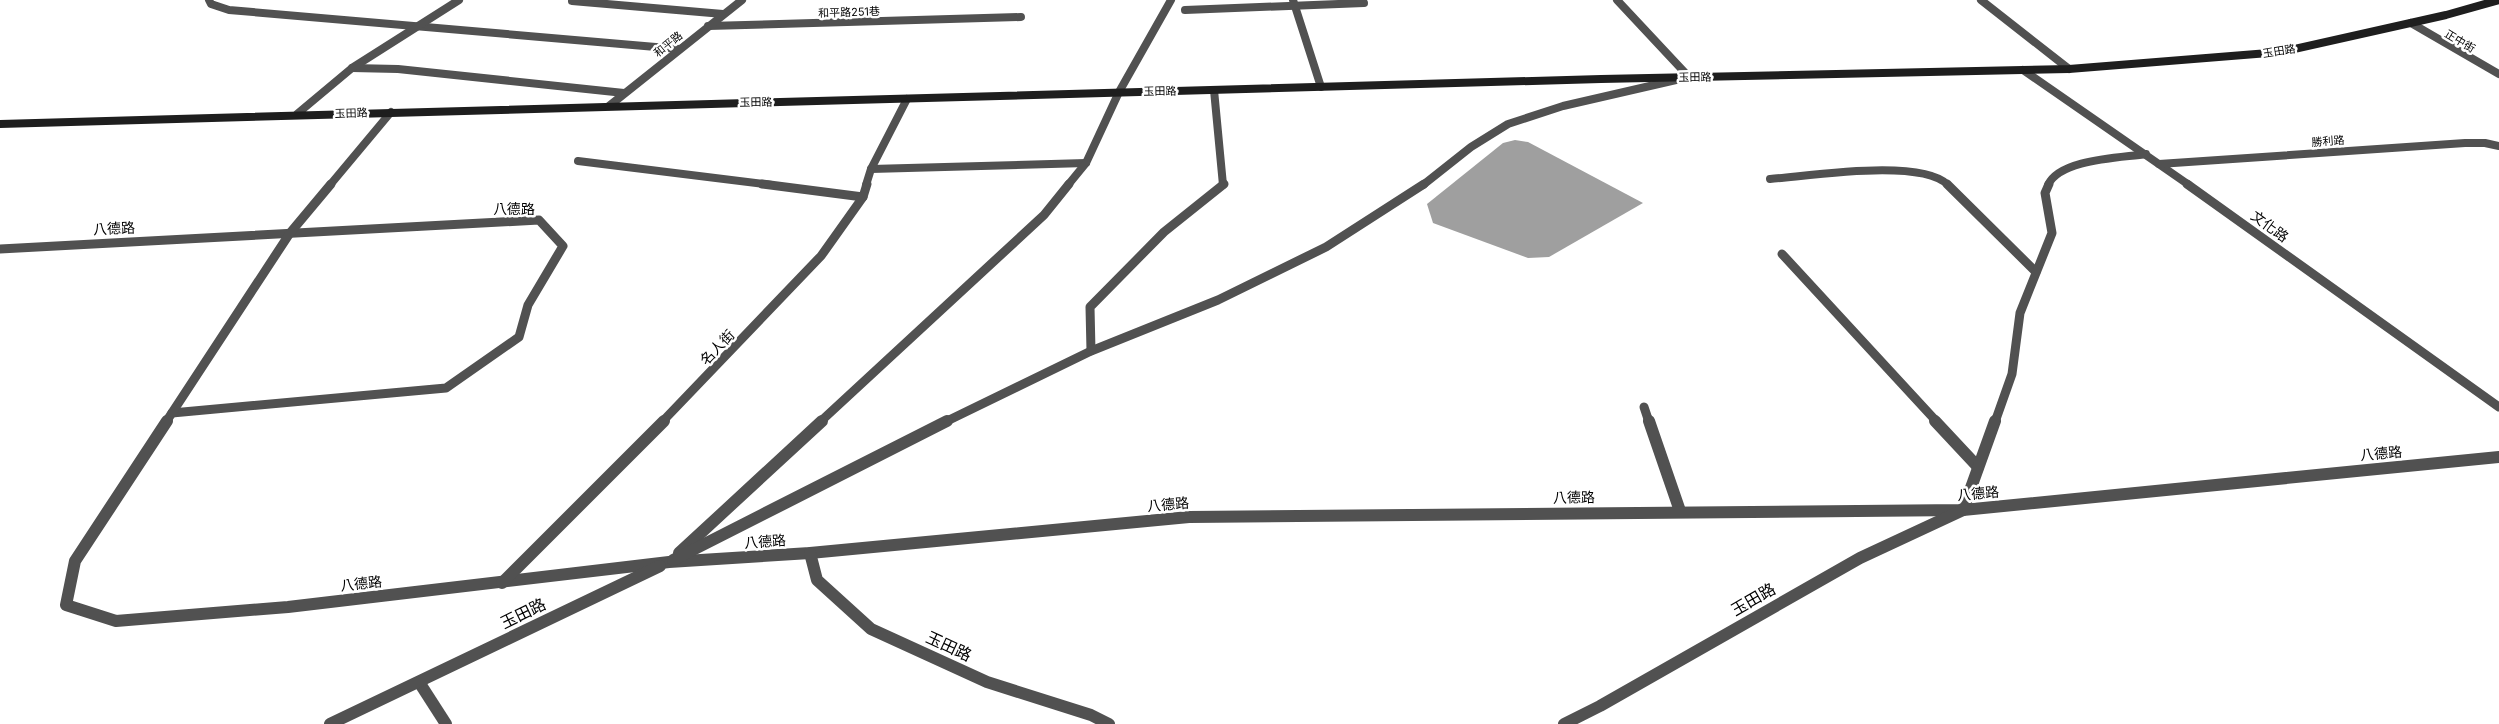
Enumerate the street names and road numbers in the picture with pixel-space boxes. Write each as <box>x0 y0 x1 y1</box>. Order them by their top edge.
street label: 和平路251巷 <box>818 4 880 20</box>
street label: 正中街 <box>2442 27 2478 55</box>
street label: 和平路 <box>651 28 685 60</box>
street label: 玉田路 <box>2262 42 2296 60</box>
street label: 玉田路 <box>1678 70 1712 84</box>
street label: 玉田路 <box>1143 84 1177 98</box>
street label: 玉田路 <box>739 95 773 109</box>
street label: 玉田路 <box>334 105 368 121</box>
street label: 勝利路 <box>2311 133 2345 149</box>
street label: 八德路 <box>493 200 535 217</box>
street label: 文化路 <box>2248 207 2292 245</box>
street label: 八德路 <box>93 218 135 238</box>
street label: 名人街 <box>696 326 738 368</box>
street label: 八德路 <box>2359 443 2403 463</box>
street label: 八德路 <box>1956 483 2000 503</box>
street label: 八德路 <box>1553 488 1595 506</box>
street label: 八德路 <box>1146 494 1190 514</box>
street label: 八德路 <box>743 531 787 551</box>
street label: 八德路 <box>339 572 383 594</box>
street label: 玉田路 <box>1727 578 1779 620</box>
street label: 玉田路 <box>497 593 549 633</box>
street label: 玉田路 <box>923 627 975 665</box>

